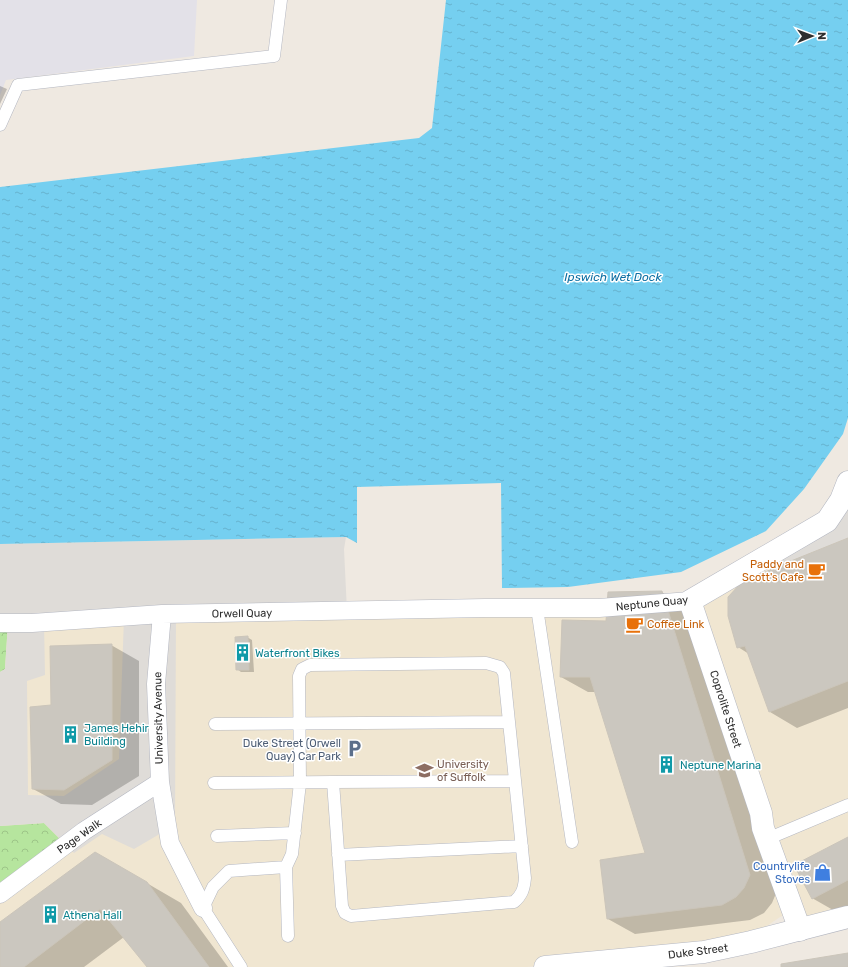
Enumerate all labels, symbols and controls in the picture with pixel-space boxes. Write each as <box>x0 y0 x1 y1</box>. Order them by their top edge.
north arrow <box>792 16 832 56</box>
text: N <box>815 32 828 40</box>
water label: Ipswich Wet Dock <box>564 270 662 284</box>
place label: Paddy and Scott's Cafe <box>742 558 804 584</box>
cafe icon: Paddy and Scott's Cafe <box>807 560 827 580</box>
street label: Neptune Quay <box>615 593 689 614</box>
street label: Orwell Quay <box>212 606 272 621</box>
cafe icon: Coffee Link <box>624 614 644 634</box>
place label: Coffee Link <box>647 618 705 631</box>
building icon: Waterfront Bikes <box>232 643 252 663</box>
place label: Waterfront Bikes <box>255 647 340 660</box>
street label: Coprolite Street <box>707 669 744 750</box>
street label: University Avenue <box>151 672 166 764</box>
place label: James Hehir Building <box>84 722 150 748</box>
building icon: James Hehir Building <box>61 724 81 744</box>
place label: Duke Street (Orwell Quay) Car Park <box>243 737 341 763</box>
parking icon: Duke Street (Orwell Quay) Car Park <box>344 739 364 759</box>
building icon: Neptune Marina <box>657 755 677 775</box>
place label: University of Suffolk <box>437 758 489 784</box>
place label: Neptune Marina <box>680 759 761 772</box>
school or university icon: University of Suffolk <box>414 760 434 780</box>
street label: Page Walk <box>55 816 104 856</box>
place label: Countrylife Stoves <box>753 860 810 886</box>
shop icon: Countrylife Stoves <box>813 862 833 882</box>
building icon: Athena Hall <box>40 905 60 925</box>
place label: Athena Hall <box>63 909 122 922</box>
street label: Duke Street <box>667 941 729 962</box>

